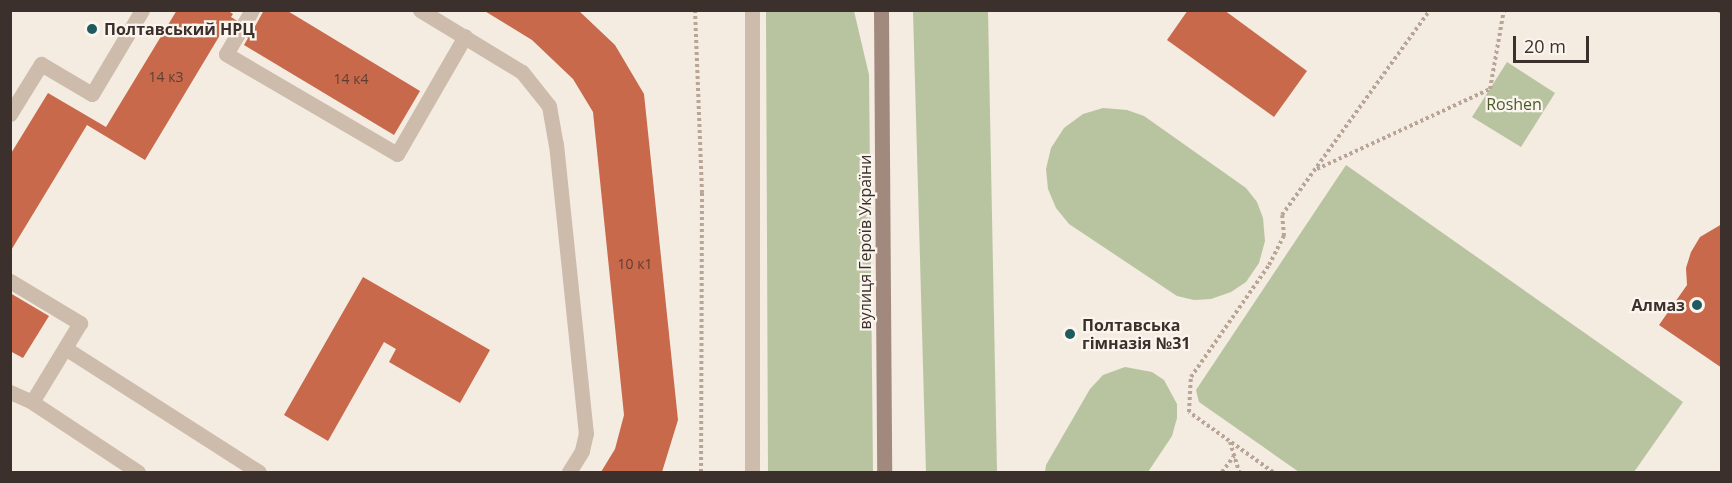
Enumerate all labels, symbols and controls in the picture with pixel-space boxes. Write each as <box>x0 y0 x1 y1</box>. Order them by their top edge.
place label: Полтавський НРЦ <box>104 19 255 39</box>
marker: Полтавський НРЦ <box>85 22 99 36</box>
scale bar <box>1516 24 1592 62</box>
text: 20 m <box>1524 34 1566 58</box>
house number: 14 к3 <box>149 69 183 85</box>
house number: 14 к4 <box>334 71 368 87</box>
park label: Roshen <box>1486 94 1542 114</box>
street label: вулиця Героїв України <box>855 155 875 329</box>
house number: 10 к1 <box>618 256 652 272</box>
place label: Алмаз <box>1632 295 1685 315</box>
marker: Алмаз <box>1690 298 1704 312</box>
place label: Полтавська гімназія №31 <box>1082 315 1190 353</box>
marker: Полтавська гімназія №31 <box>1063 327 1077 341</box>

